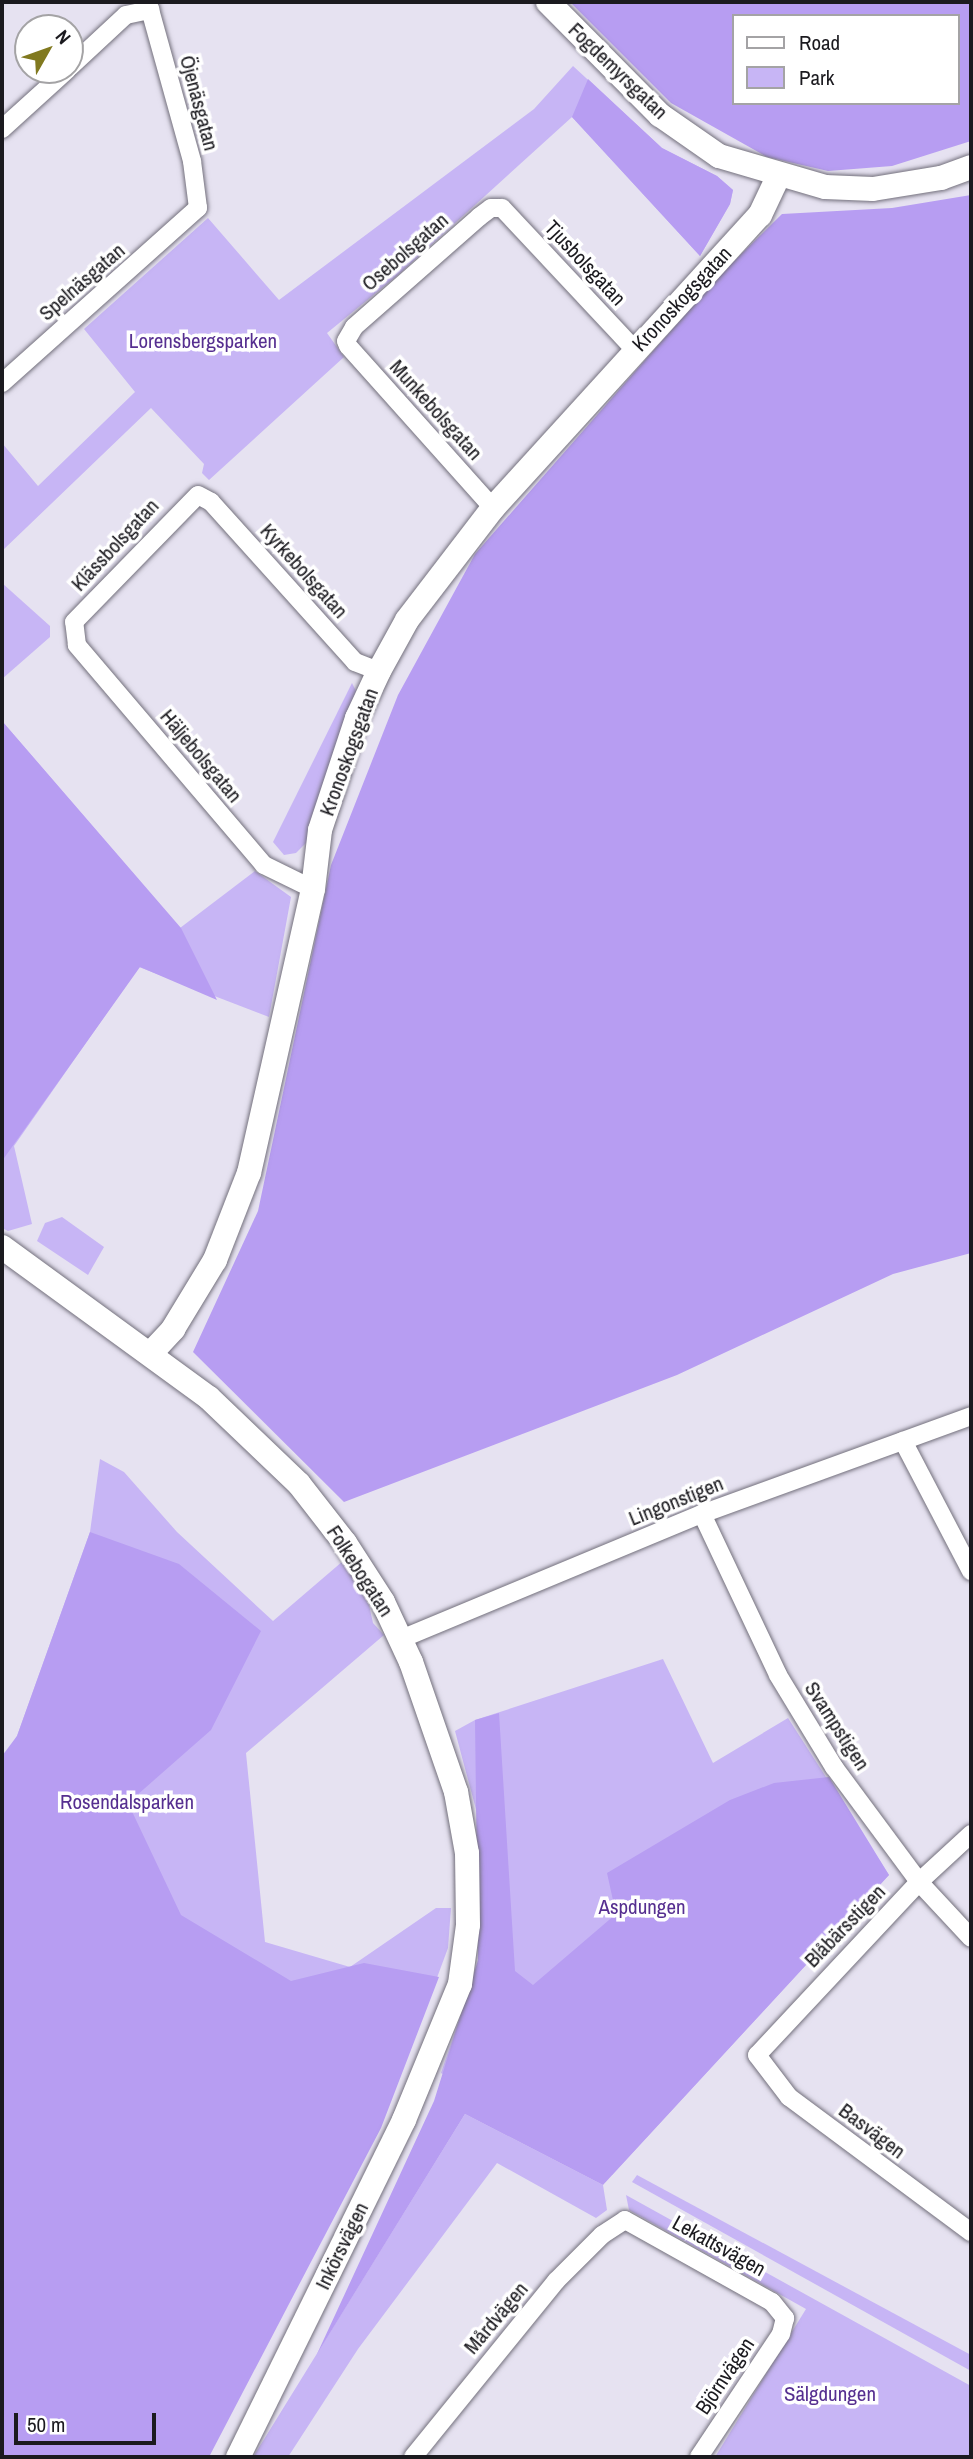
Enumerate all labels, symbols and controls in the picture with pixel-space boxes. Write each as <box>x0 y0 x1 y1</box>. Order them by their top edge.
north arrow <box>14 14 84 84</box>
legend <box>732 14 959 105</box>
street label: Fogdemyrsgatan <box>563 17 673 125</box>
text: N <box>50 24 77 49</box>
text: Road <box>799 28 840 57</box>
street label: Öjenäsgatan <box>174 53 224 153</box>
text: Park <box>799 63 834 92</box>
street label: Osebolsgatan <box>357 208 453 296</box>
street label: Tjusbolsgatan <box>539 215 631 311</box>
street label: Spelnäsgatan <box>34 238 130 326</box>
street label: Kronoskogsgatan <box>627 241 737 357</box>
park label: Lorensbergsparken <box>129 328 277 354</box>
street label: Munkebolsgatan <box>384 355 488 465</box>
street label: Klässbolsgatan <box>66 494 164 596</box>
street label: Kyrkebolsgatan <box>255 518 353 624</box>
street label: Kronoskogsgatan <box>314 685 384 819</box>
street label: Häljebolsgatan <box>155 704 247 808</box>
street label: Lingonstigen <box>625 1471 727 1531</box>
street label: Folkebogatan <box>321 1521 399 1621</box>
street label: Svampstigen <box>799 1677 875 1775</box>
park label: Rosendalsparken <box>60 1789 194 1815</box>
street label: Blåbärsstigen <box>799 1879 891 1973</box>
park label: Aspdungen <box>598 1894 686 1920</box>
street label: Basvägen <box>834 2098 910 2164</box>
street label: Inkörsvägen <box>310 2198 374 2294</box>
street label: Lekattsvägen <box>668 2210 770 2282</box>
street label: Mårdvägen <box>459 2277 533 2359</box>
street label: Björnvägen <box>690 2333 760 2419</box>
park label: Sälgdungen <box>784 2381 876 2407</box>
scale bar <box>18 2400 159 2444</box>
text: 50 m <box>27 2410 65 2439</box>

